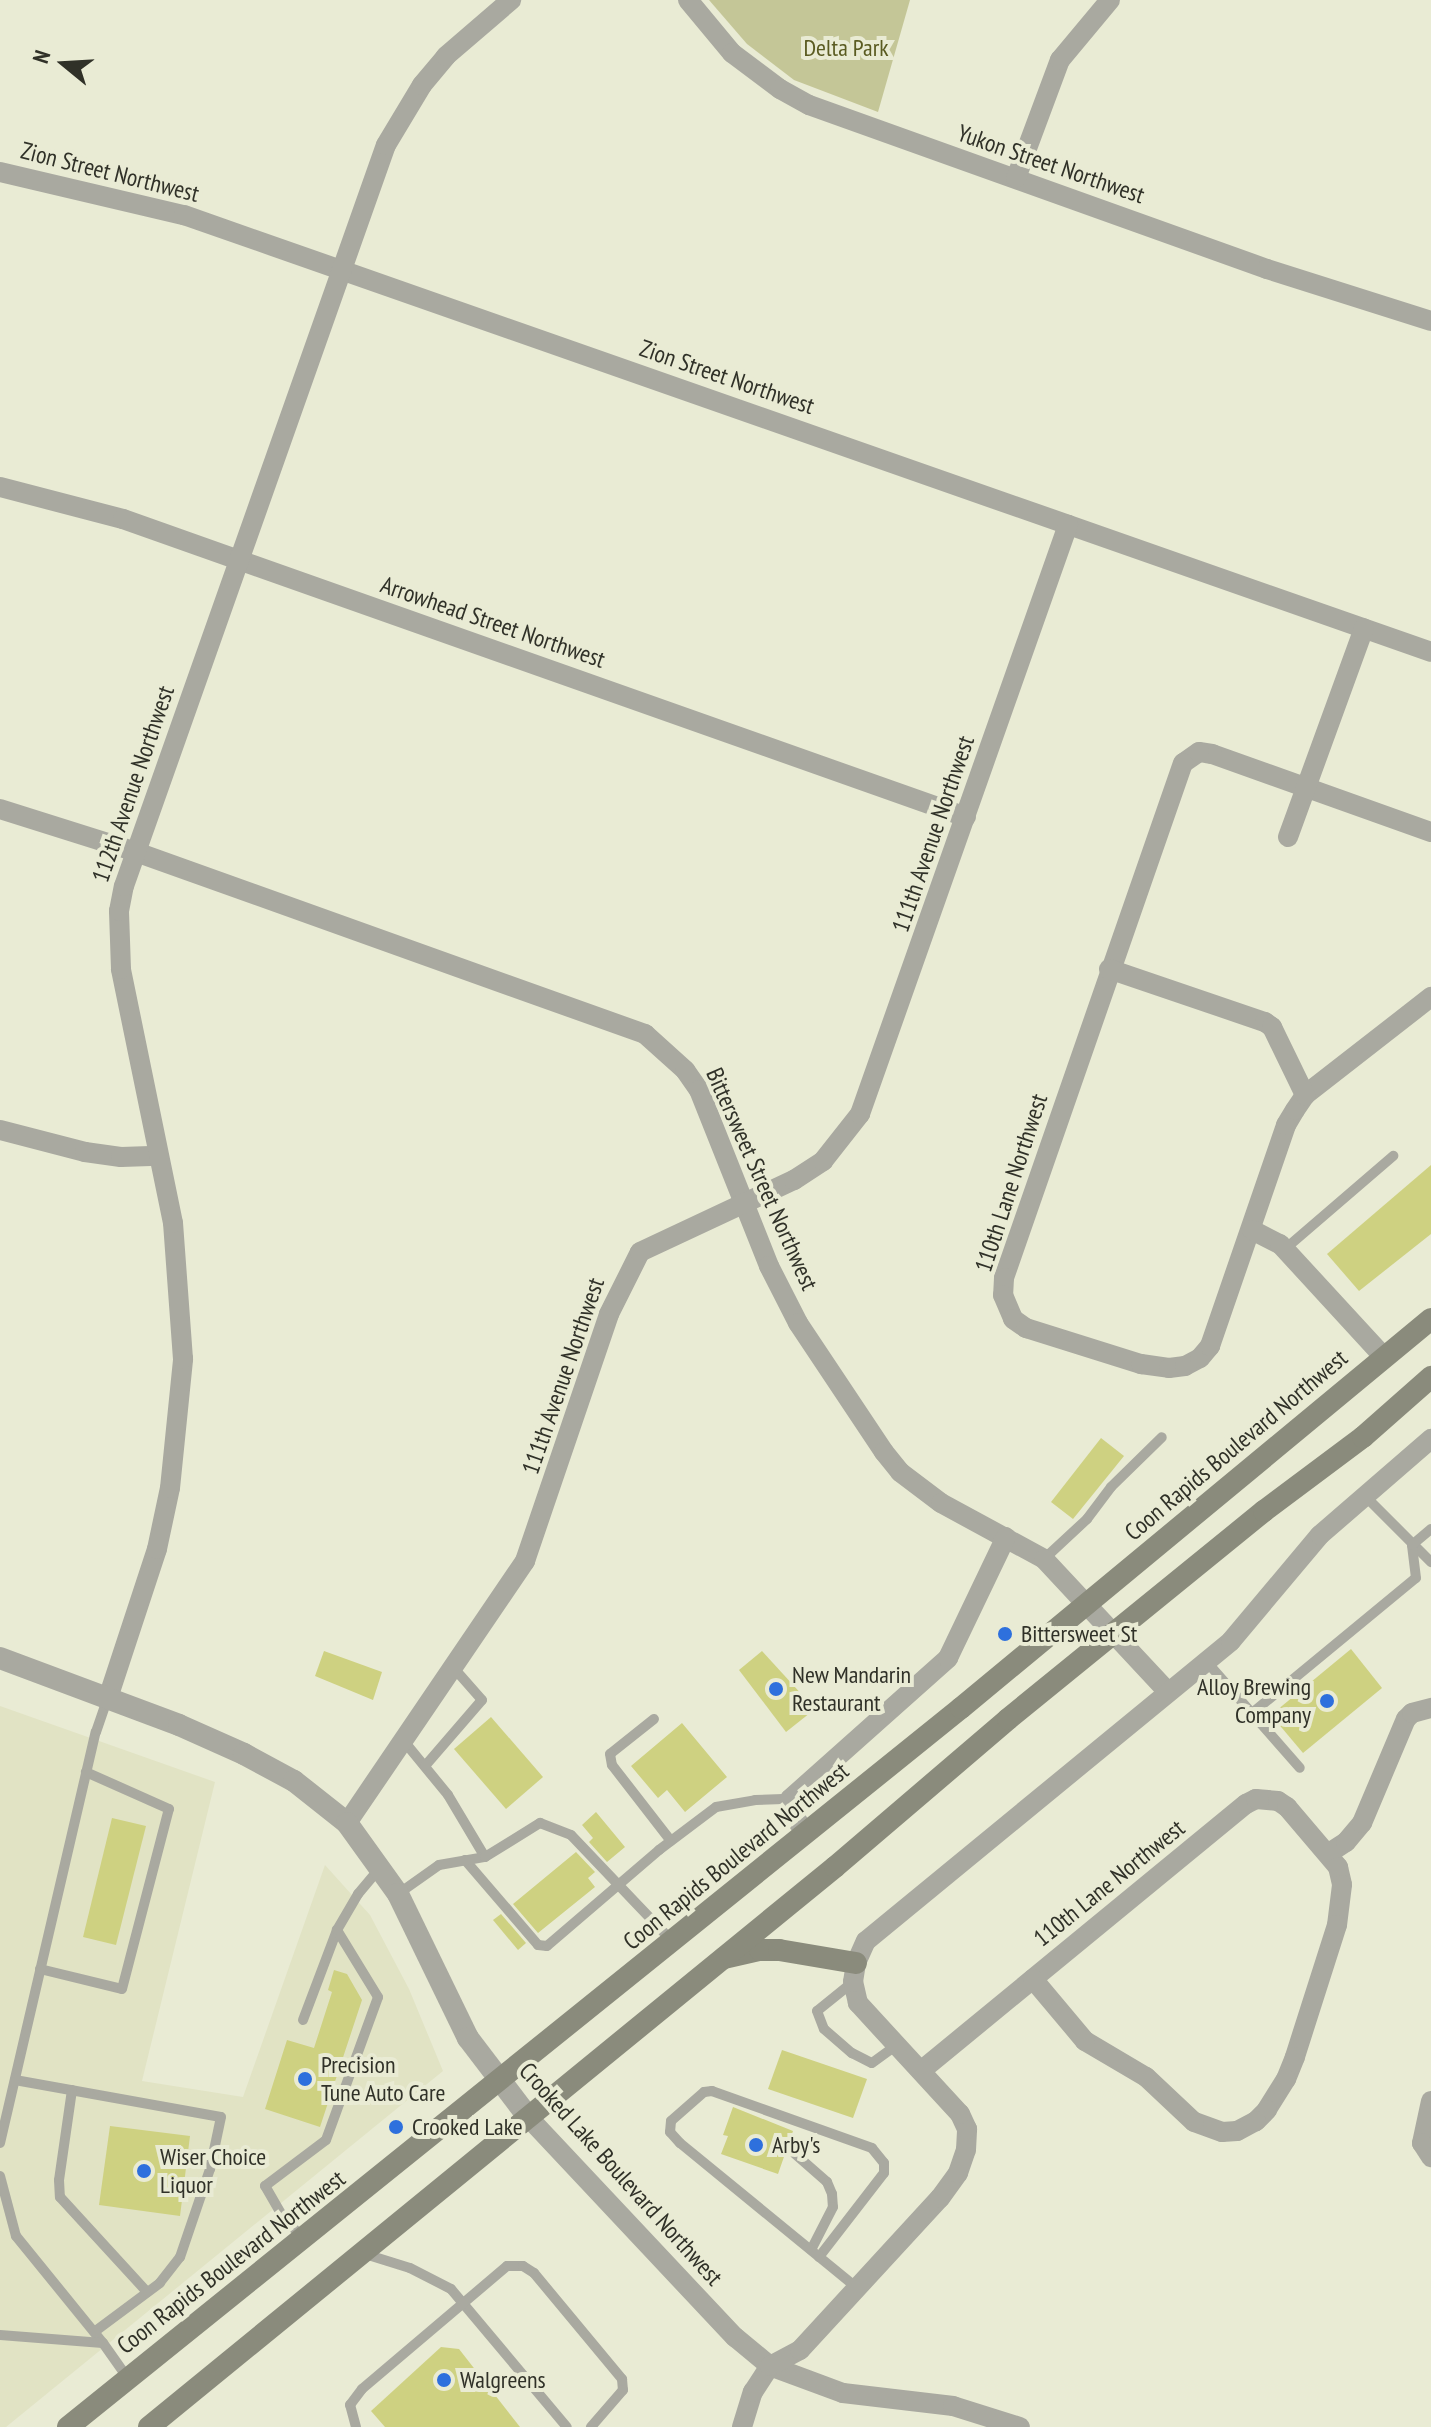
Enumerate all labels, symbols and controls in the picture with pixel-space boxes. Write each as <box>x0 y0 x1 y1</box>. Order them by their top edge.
north arrow <box>24 24 104 104</box>
park label: Delta Park <box>803 34 889 62</box>
text: N <box>26 47 56 67</box>
street label: Yukon Street Northwest <box>954 118 1148 210</box>
street label: Zion Street Northwest <box>18 136 202 208</box>
street label: Zion Street Northwest <box>636 334 818 420</box>
street label: Arrowhead Street Northwest <box>377 570 609 674</box>
street label: 112th Avenue Northwest <box>86 682 180 886</box>
street label: 111th Avenue Northwest <box>886 732 980 936</box>
street label: Bittersweet Street Northwest <box>700 1063 824 1295</box>
street label: 110th Lane Northwest <box>969 1090 1053 1276</box>
street label: 111th Avenue Northwest <box>516 1274 610 1478</box>
street label: Coon Rapids Boulevard Northwest <box>1119 1344 1353 1546</box>
place label: Bittersweet St <box>1021 1620 1137 1648</box>
marker: Bittersweet St <box>996 1625 1014 1643</box>
place label: New Mandarin Restaurant <box>792 1661 912 1717</box>
place label: Alloy Brewing Company <box>1196 1673 1311 1729</box>
marker: New Mandarin Restaurant <box>767 1680 785 1698</box>
marker: Alloy Brewing Company <box>1318 1692 1336 1710</box>
street label: Coon Rapids Boulevard Northwest <box>618 1756 854 1956</box>
street label: 110th Lane Northwest <box>1028 1813 1190 1953</box>
place label: Precision Tune Auto Care <box>321 2051 446 2107</box>
street label: Crooked Lake Boulevard Northwest <box>513 2057 729 2291</box>
marker: Precision Tune Auto Care <box>296 2070 314 2088</box>
place label: Crooked Lake <box>412 2113 523 2141</box>
marker: Crooked Lake <box>387 2118 405 2136</box>
place label: Arby's <box>772 2131 820 2159</box>
marker: Arby's <box>747 2136 765 2154</box>
place label: Wiser Choice Liquor <box>160 2143 266 2199</box>
marker: Wiser Choice Liquor <box>135 2162 153 2180</box>
street label: Coon Rapids Boulevard Northwest <box>111 2164 351 2360</box>
place label: Walgreens <box>460 2366 546 2394</box>
marker: Walgreens <box>435 2371 453 2389</box>

